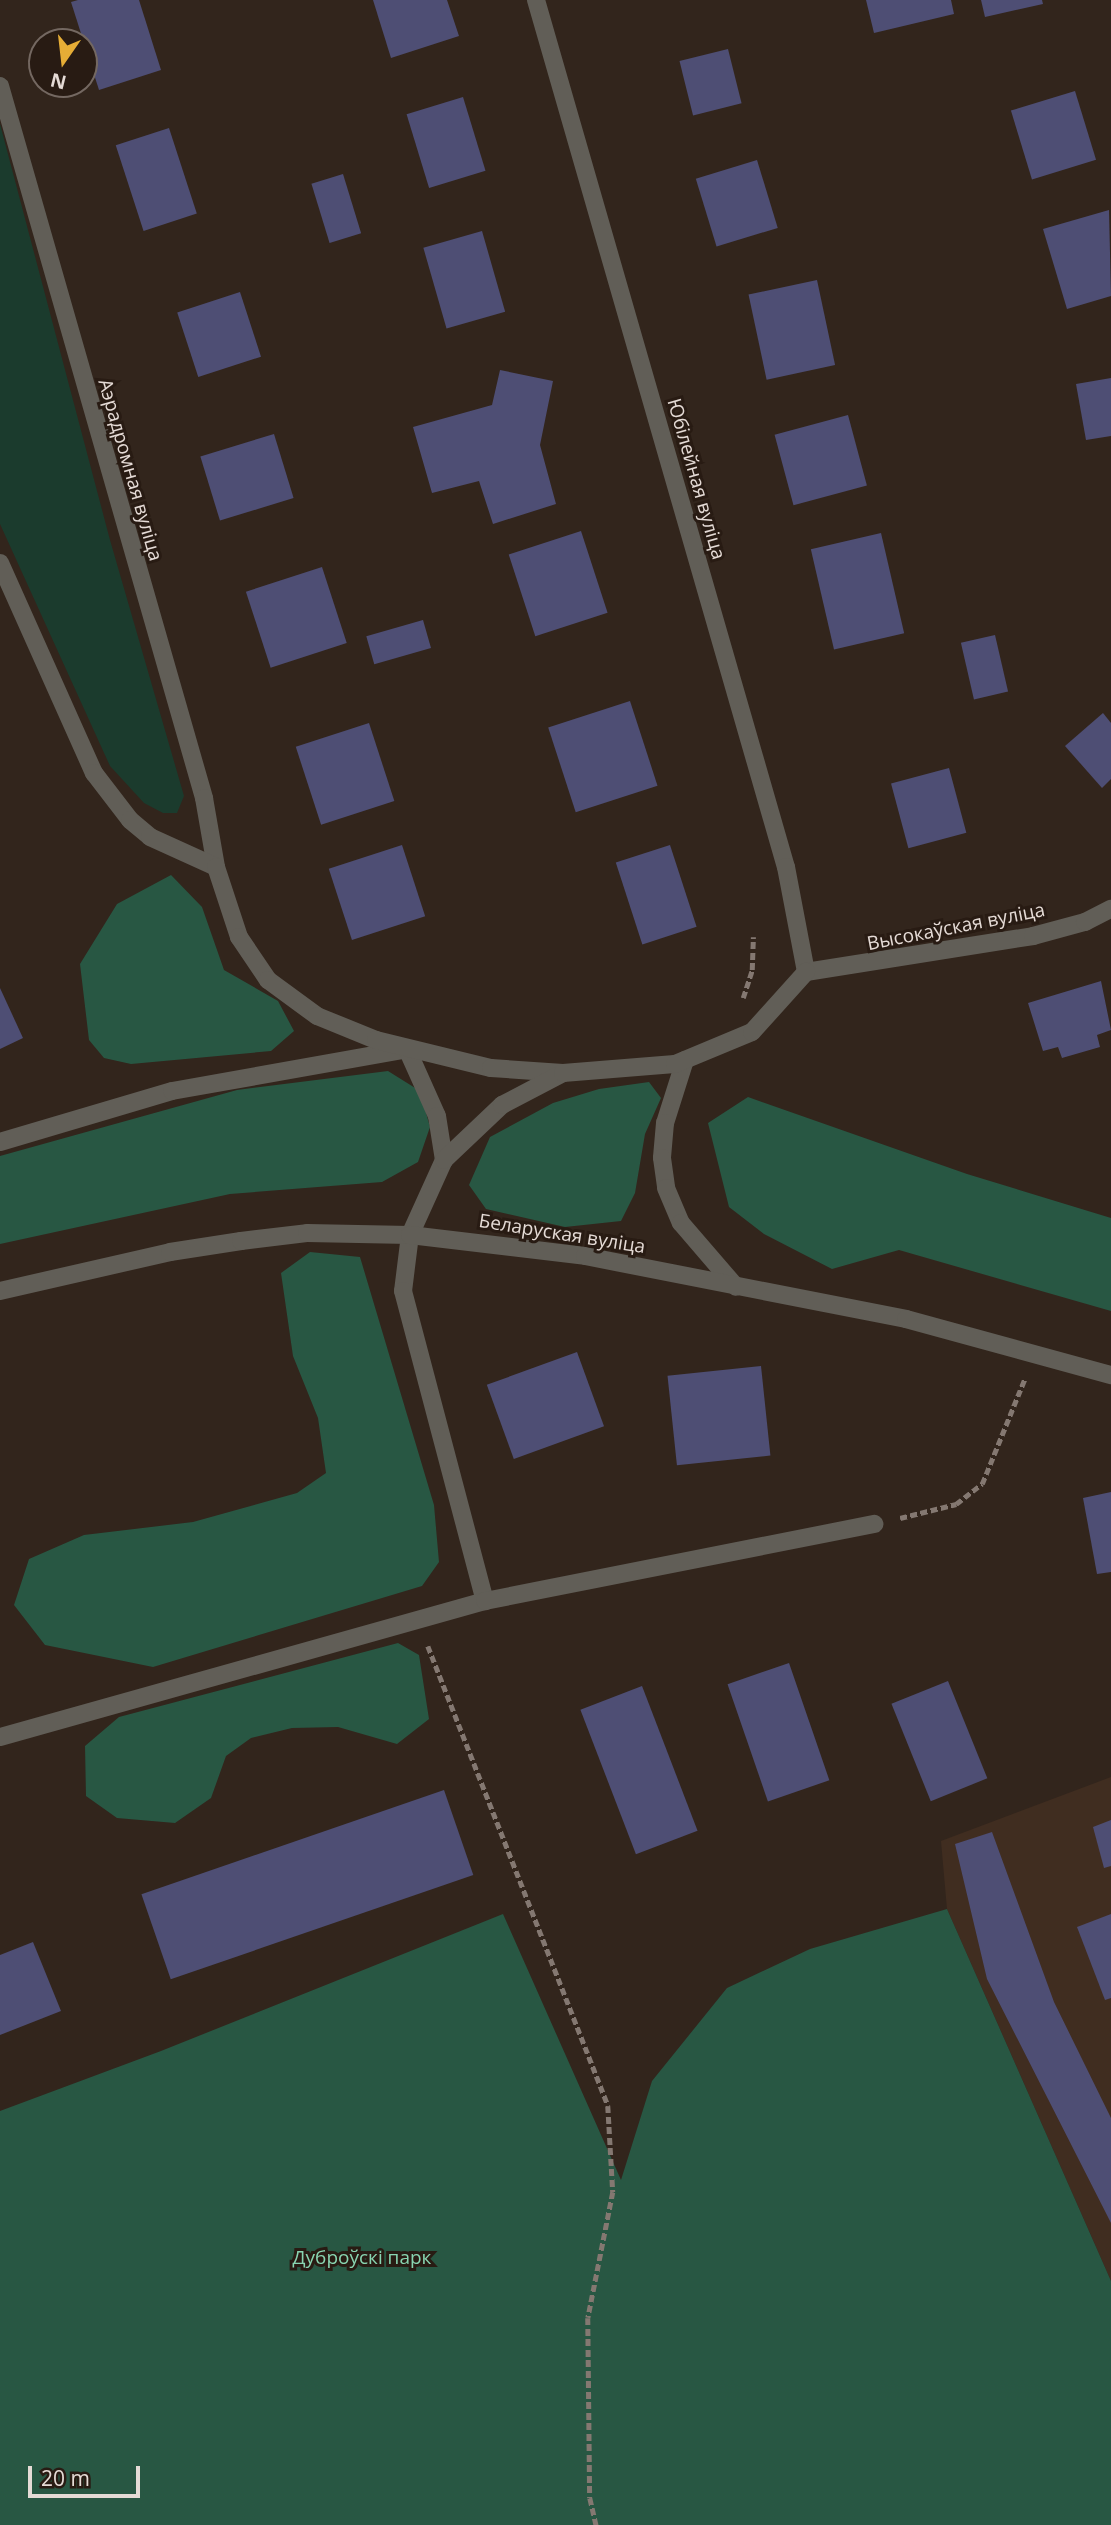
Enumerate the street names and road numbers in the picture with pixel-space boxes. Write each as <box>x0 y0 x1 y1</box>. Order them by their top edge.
street label: Аэрадромная вуліца <box>93 376 167 564</box>
street label: Юбілейная вуліца <box>662 396 730 562</box>
street label: Высокаўская вуліца <box>865 899 1047 955</box>
street label: Беларуская вуліца <box>477 1210 647 1258</box>

